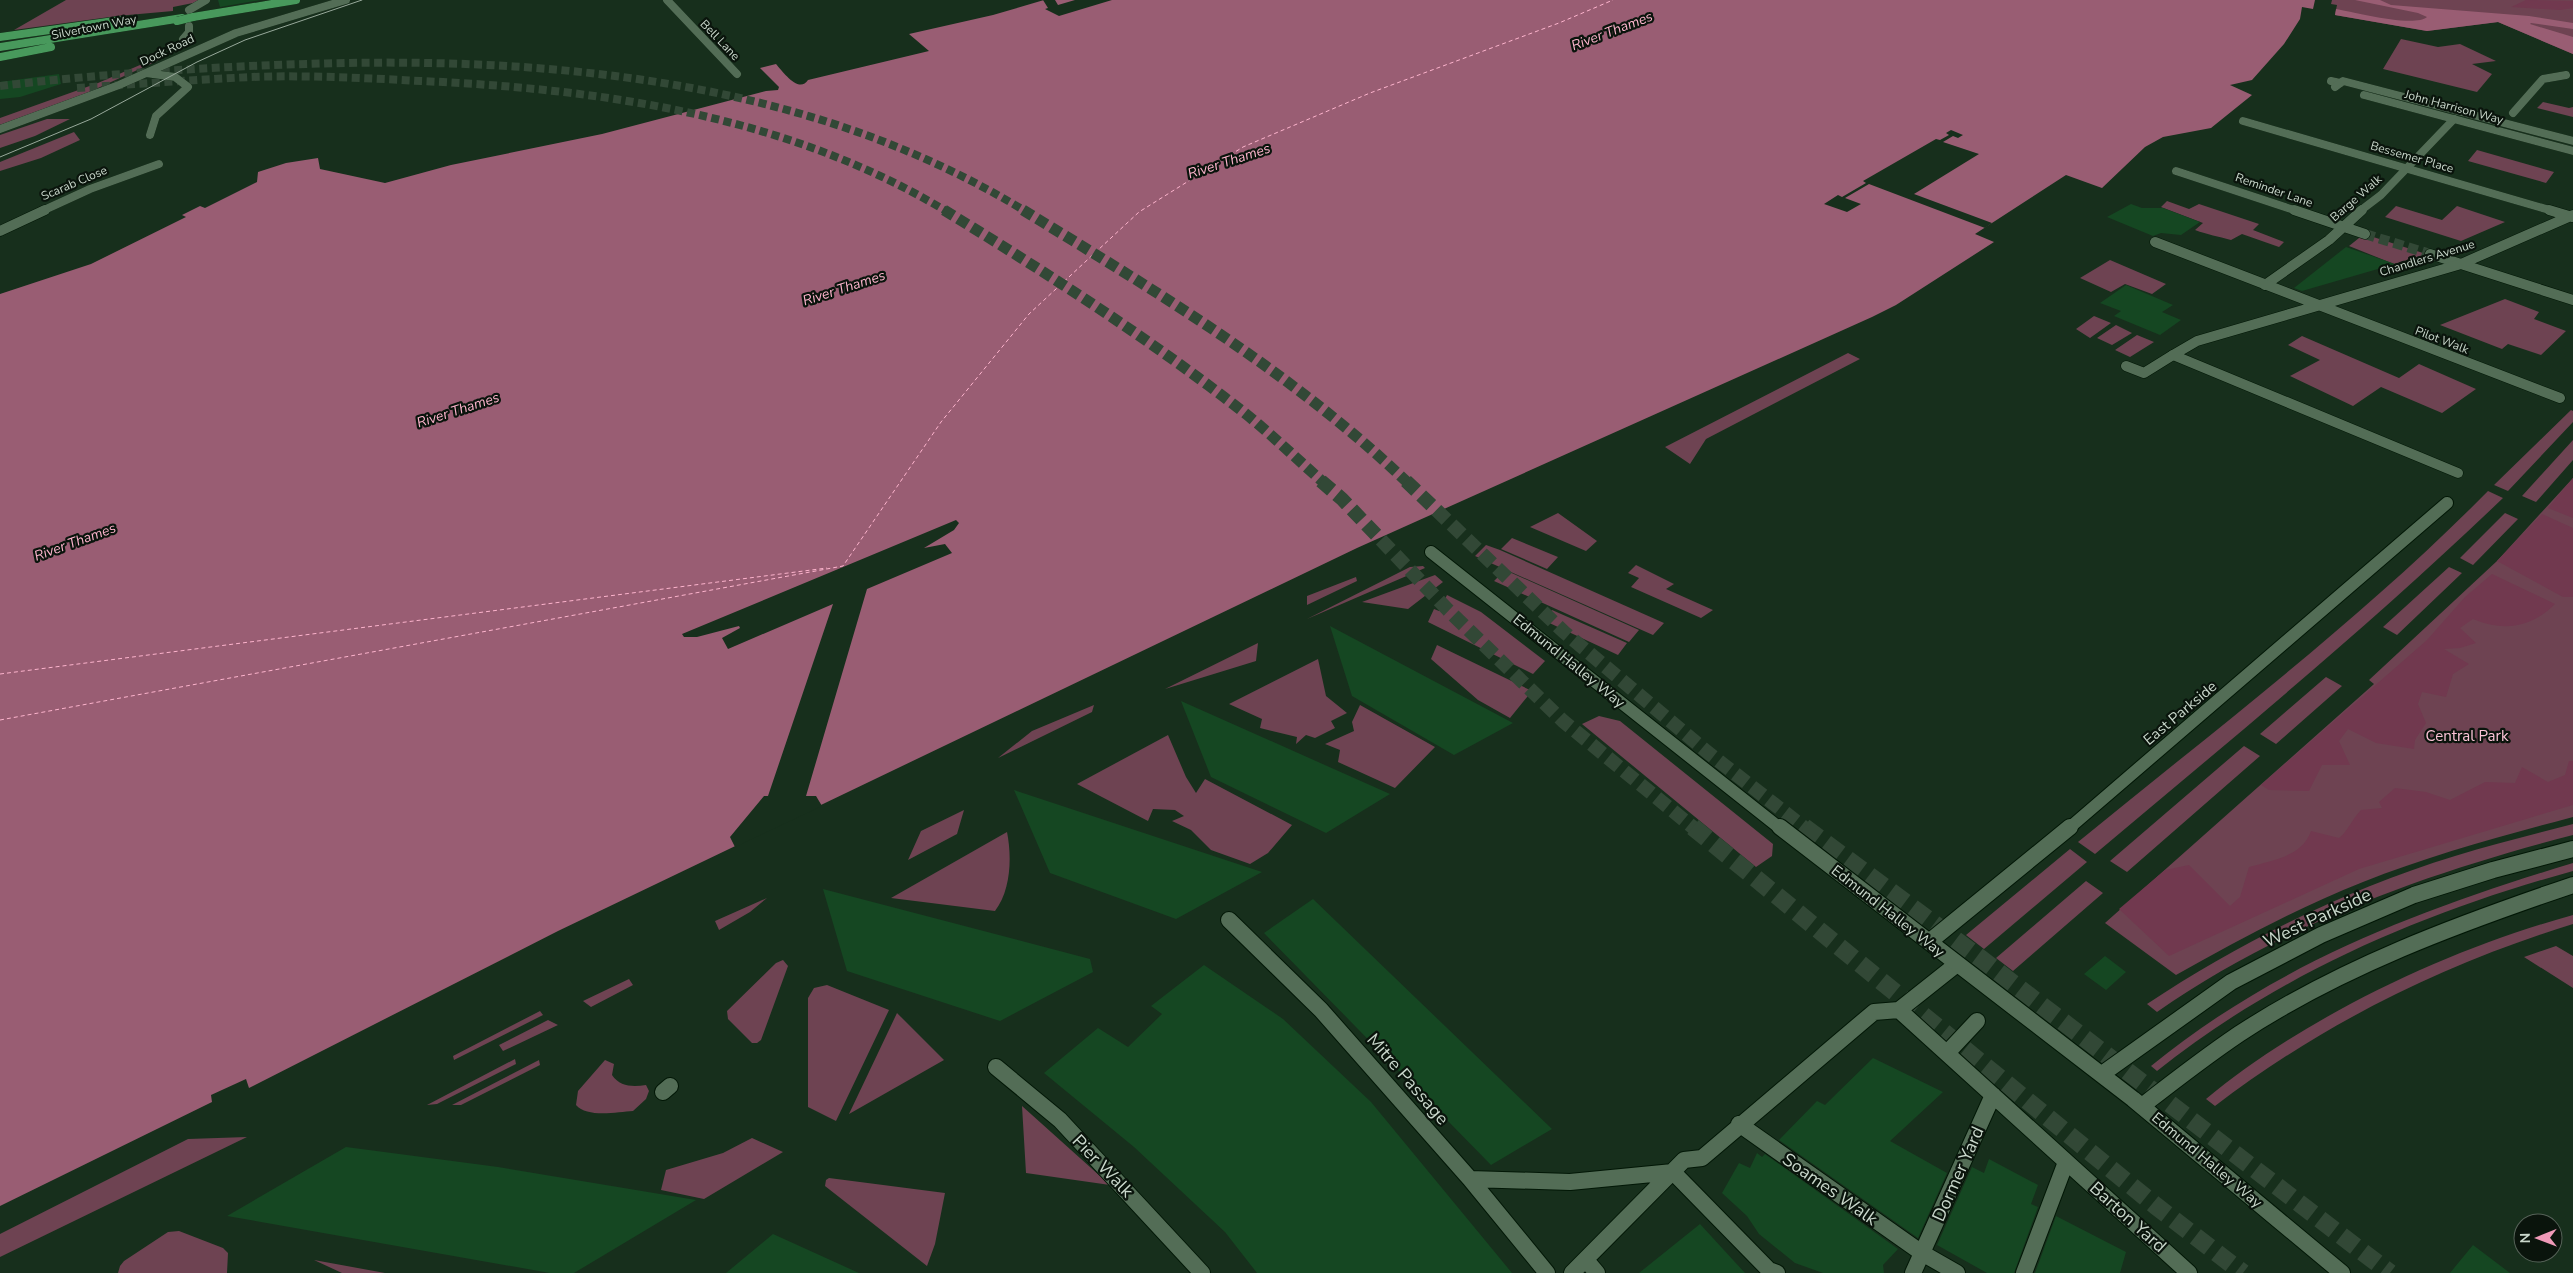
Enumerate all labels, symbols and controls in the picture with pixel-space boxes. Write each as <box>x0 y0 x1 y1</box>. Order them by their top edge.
water label: River Thames <box>1569 7 1656 55</box>
street label: Silvertown Way <box>50 11 139 43</box>
street label: Bell Lane <box>697 16 743 64</box>
street label: Dock Road <box>137 30 197 70</box>
street label: John Harrison Way <box>2402 86 2506 128</box>
street label: Bessemer Place <box>2369 137 2455 177</box>
water label: River Thames <box>1185 139 1273 183</box>
street label: Scarab Close <box>39 162 109 204</box>
street label: Reminder Lane <box>2233 169 2315 211</box>
street label: Barge Walk <box>2327 170 2386 225</box>
street label: Chandlers Avenue <box>2377 236 2477 280</box>
water label: River Thames <box>800 266 888 310</box>
street label: Pilot Walk <box>2413 322 2472 358</box>
water label: River Thames <box>414 388 502 432</box>
water label: River Thames <box>31 518 119 566</box>
street label: Edmund Halley Way <box>1509 610 1629 713</box>
street label: East Parkside <box>2139 676 2221 750</box>
park label: Central Park <box>2426 726 2509 746</box>
street label: Edmund Halley Way <box>1827 860 1949 962</box>
street label: West Parkside <box>2259 883 2375 953</box>
street label: Mitre Passage <box>1362 1028 1454 1130</box>
street label: Edmund Halley Way <box>2147 1108 2267 1212</box>
street label: Dormer Yard <box>1926 1123 1990 1225</box>
street label: Pier Walk <box>1067 1129 1140 1203</box>
street label: Soames Walk <box>1777 1147 1883 1231</box>
street label: Barton Yard <box>2085 1176 2171 1258</box>
north arrow <box>2513 1213 2563 1263</box>
text: N <box>2516 1233 2535 1244</box>

